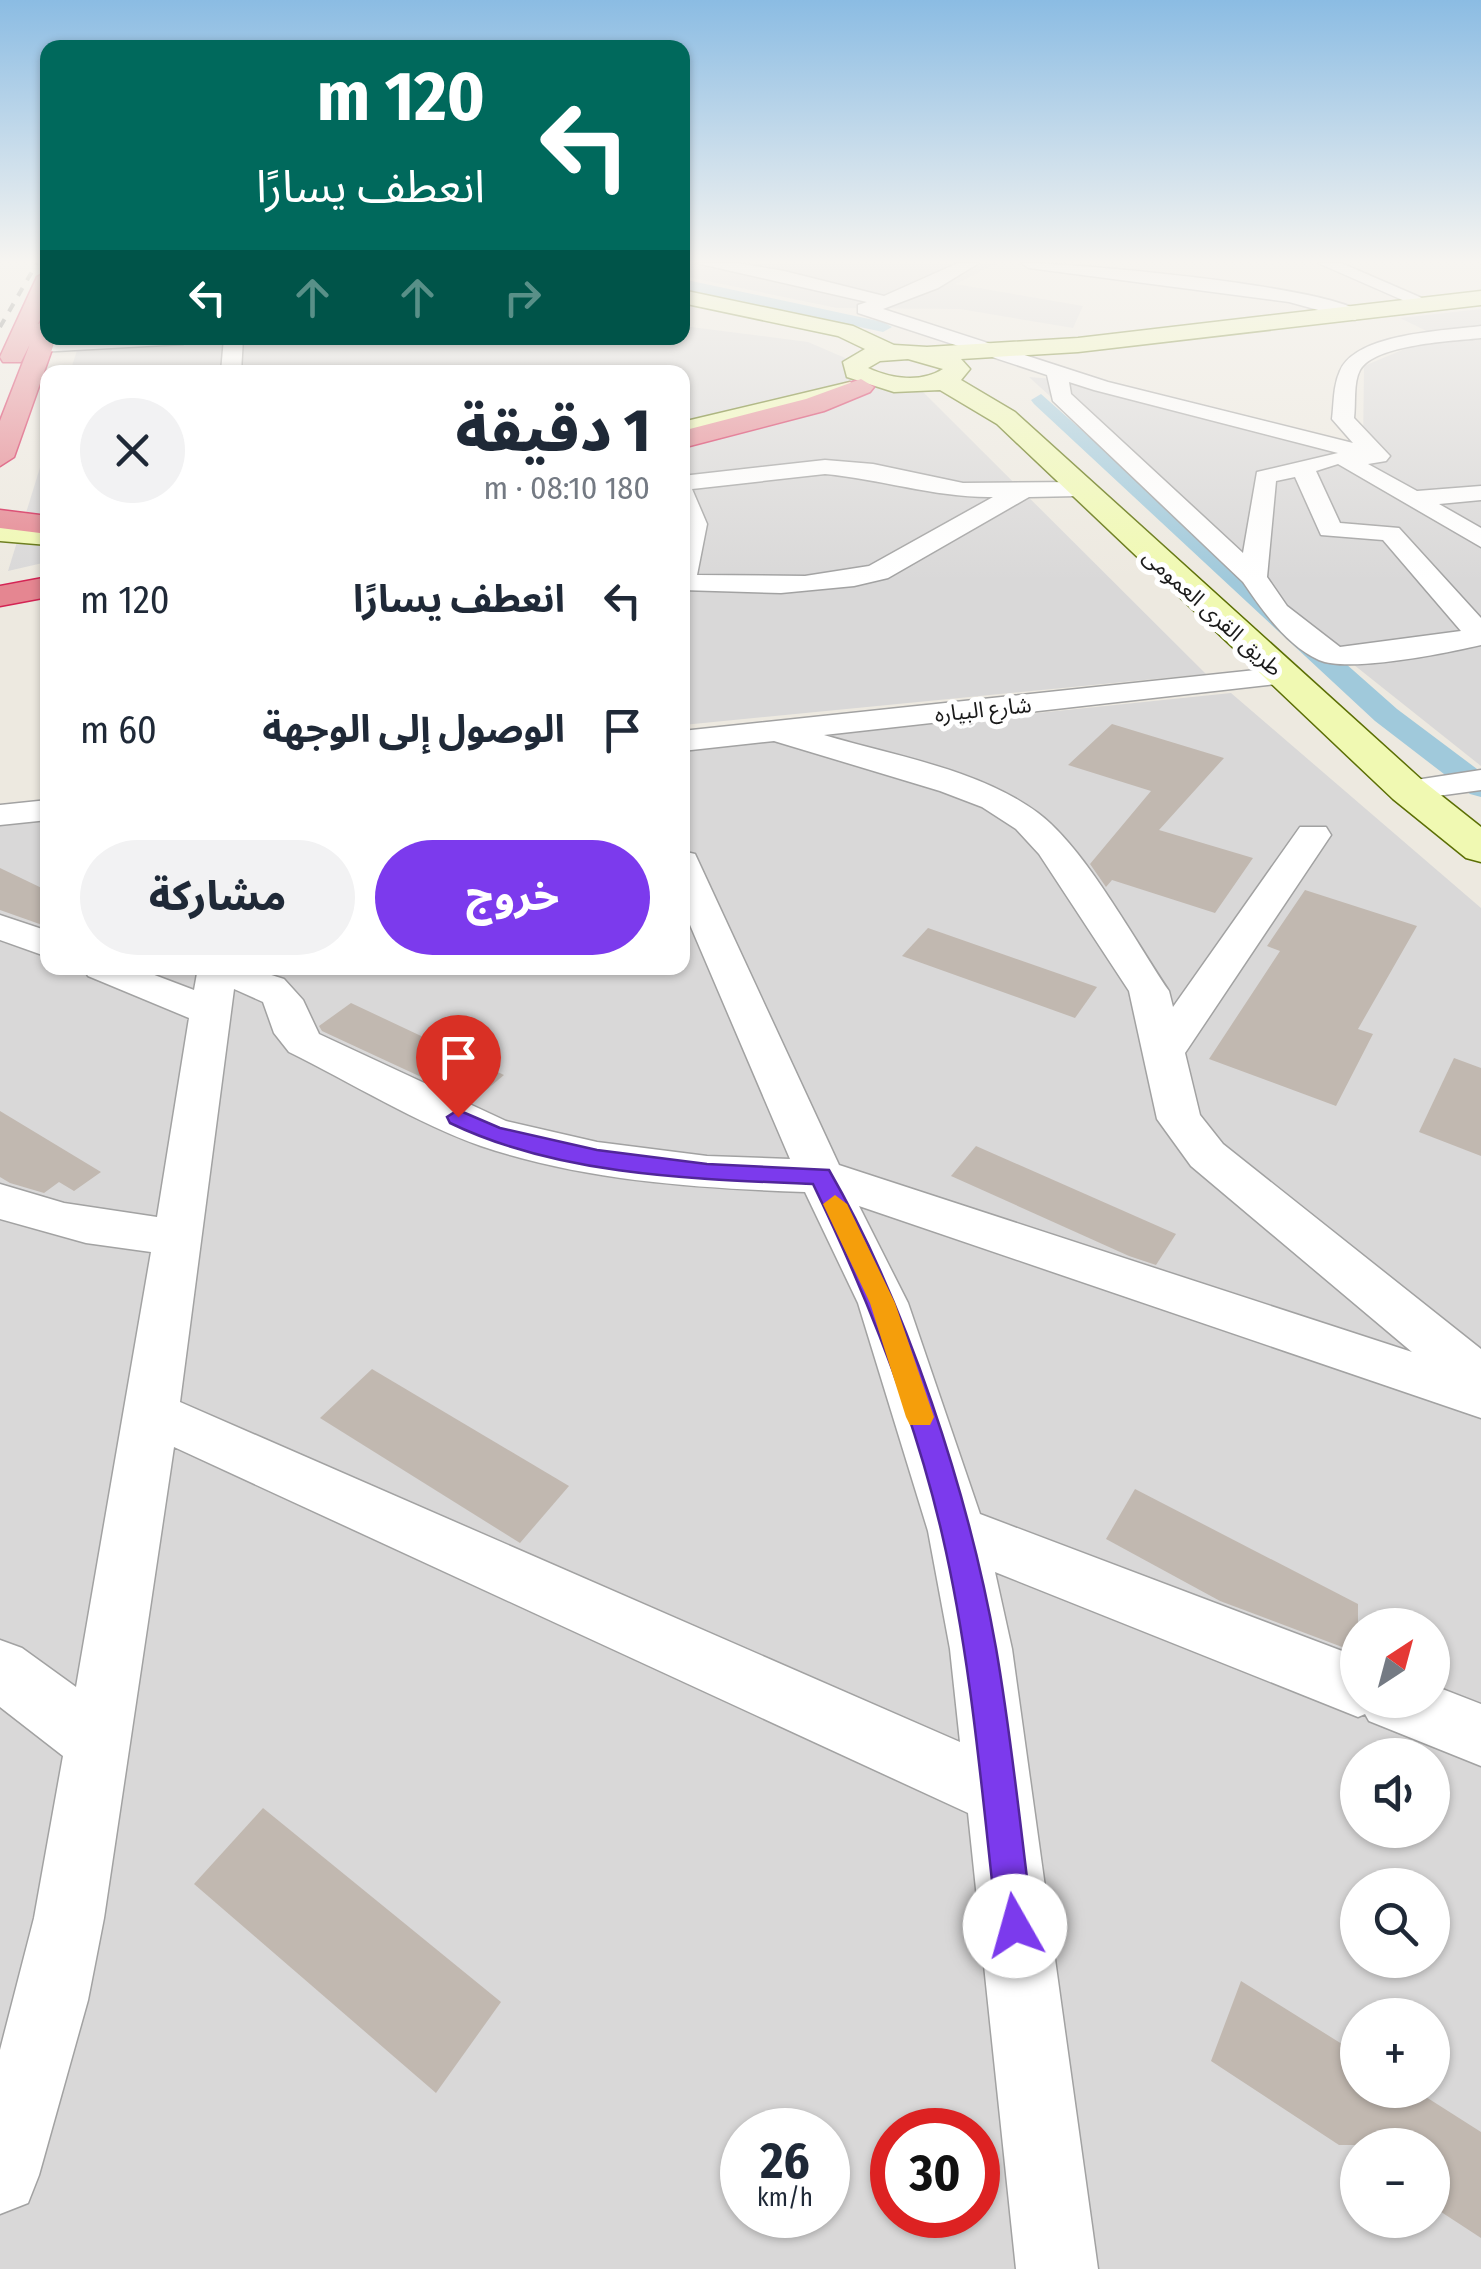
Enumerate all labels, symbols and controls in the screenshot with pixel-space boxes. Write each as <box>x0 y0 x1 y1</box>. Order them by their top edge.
text: 120 m <box>317 55 485 139</box>
icon: left <box>520 80 650 210</box>
text: انعطف يسارًا <box>256 160 485 214</box>
icon: left <box>180 270 235 325</box>
icon: ahead <box>285 270 340 325</box>
icon: ahead <box>390 270 445 325</box>
icon: right <box>495 270 550 325</box>
text: 1 دقيقة <box>455 395 650 467</box>
button: close <box>80 398 185 503</box>
text: 180 m · 08:10 <box>484 469 650 507</box>
street label: طريق القرى العمومى <box>1137 543 1288 682</box>
icon: left <box>595 573 650 628</box>
text: انعطف يسارًا <box>353 576 565 622</box>
text: 120 m <box>80 577 170 623</box>
street label: شارع البياره <box>933 691 1033 731</box>
icon: arrive <box>595 703 650 758</box>
text: الوصول إلى الوجهة <box>262 706 565 752</box>
text: 60 m <box>80 707 157 753</box>
button: مشاركة <box>80 840 355 955</box>
button: خروج <box>375 840 650 955</box>
pin <box>416 1015 501 1118</box>
icon: arrive <box>431 1030 486 1085</box>
north arrow <box>1340 1608 1450 1718</box>
map controls <box>1340 1608 1450 2238</box>
button: sound <box>1340 1738 1450 1848</box>
button: search <box>1340 1868 1450 1978</box>
position arrow <box>963 1874 1067 1978</box>
button: + <box>1340 1998 1450 2108</box>
speed limit sign: 30 <box>870 2108 1000 2238</box>
button: − <box>1340 2128 1450 2238</box>
text: 26 <box>760 2131 810 2191</box>
text: km/h <box>757 2183 813 2213</box>

